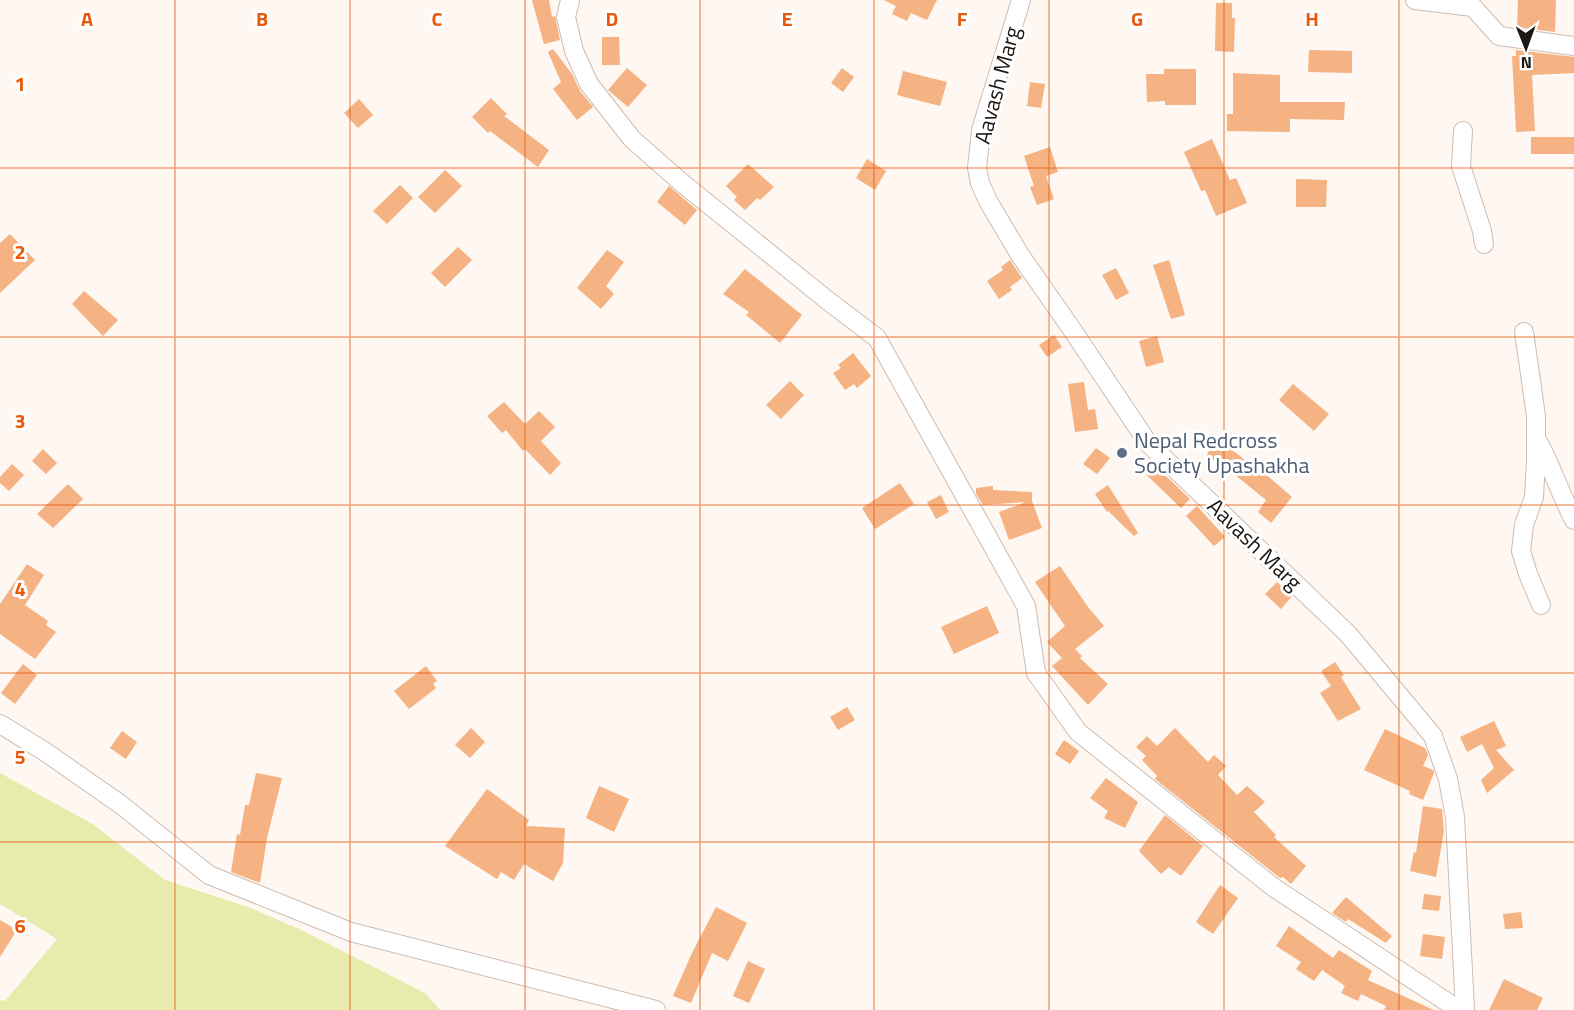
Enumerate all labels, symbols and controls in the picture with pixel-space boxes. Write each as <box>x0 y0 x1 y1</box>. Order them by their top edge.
text: A <box>81 3 93 34</box>
text: B <box>256 3 268 34</box>
text: C <box>432 3 443 34</box>
text: D <box>606 3 618 34</box>
text: E <box>781 3 793 34</box>
text: F <box>957 3 968 34</box>
text: G <box>1131 3 1143 34</box>
text: H <box>1305 3 1319 34</box>
north arrow <box>1496 18 1556 78</box>
street label: Aavash Marg <box>965 22 1029 148</box>
text: N <box>1521 51 1532 75</box>
text: 1 <box>14 68 26 99</box>
text: 2 <box>14 236 26 267</box>
text: 3 <box>14 405 26 436</box>
place label: Nepal Redcross Society Upashakha <box>1134 423 1309 482</box>
marker: Nepal Redcross Society Upashakha <box>1115 446 1129 460</box>
street label: Aavash Marg <box>1200 490 1310 598</box>
text: 4 <box>14 573 26 604</box>
text: 5 <box>14 741 26 772</box>
text: 6 <box>14 910 26 941</box>

